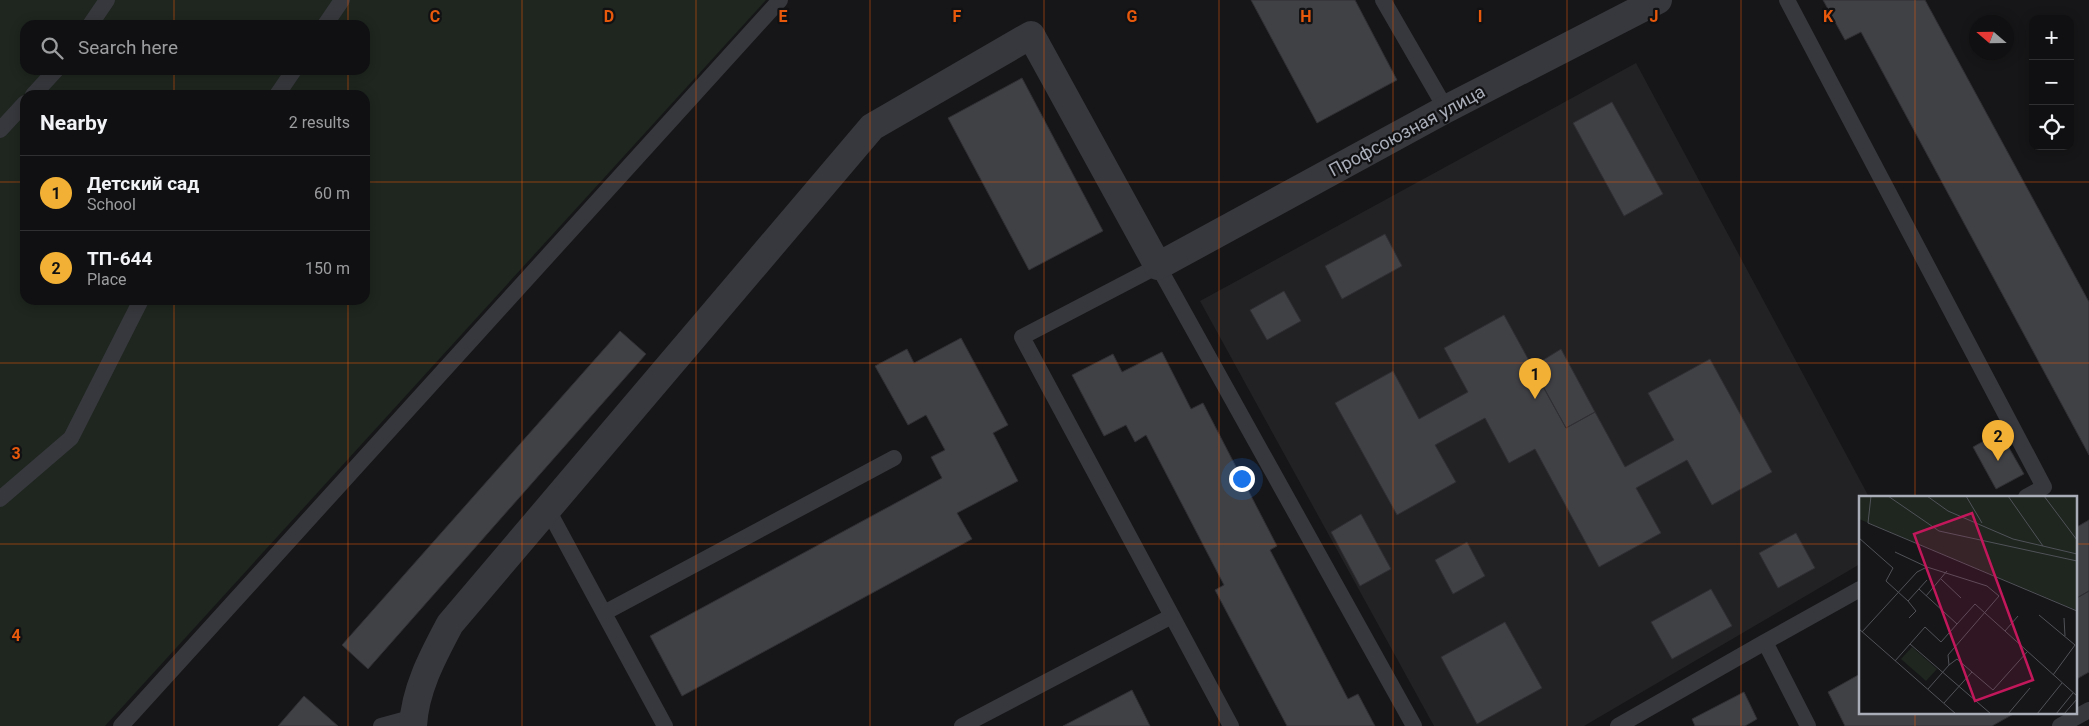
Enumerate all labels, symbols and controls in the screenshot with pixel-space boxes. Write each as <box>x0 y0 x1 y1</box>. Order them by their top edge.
text: C <box>430 7 440 26</box>
text: D <box>604 7 614 26</box>
text: E <box>779 7 788 26</box>
text: F <box>953 7 962 26</box>
text: G <box>1127 7 1138 26</box>
text: H <box>1300 7 1312 26</box>
text: I <box>1478 7 1482 26</box>
text: J <box>1650 7 1658 26</box>
text: K <box>1823 7 1834 26</box>
north arrow <box>1969 15 2014 60</box>
map controls <box>2029 15 2074 150</box>
button: + <box>2029 15 2074 60</box>
search box <box>20 20 370 75</box>
icon: search <box>38 34 66 62</box>
text: Search here <box>78 36 178 59</box>
button: − <box>2029 60 2074 105</box>
street label: Профсоюзная улица <box>1325 81 1488 181</box>
button: locate <box>2029 105 2074 150</box>
text: Nearby <box>40 111 107 135</box>
text: 2 results <box>289 113 350 132</box>
text: Детский сад <box>87 172 199 195</box>
text: 1 <box>51 184 61 203</box>
text: 60 m <box>314 184 350 203</box>
text: School <box>87 195 136 214</box>
text: ТП-644 <box>87 247 152 270</box>
text: 2 <box>51 259 61 278</box>
text: 150 m <box>305 259 350 278</box>
text: Place <box>87 270 127 289</box>
pin: 1 <box>1519 358 1551 399</box>
pin: 2 <box>1982 420 2014 461</box>
text: 3 <box>11 444 21 463</box>
your location <box>1229 466 1255 492</box>
inset map <box>1859 496 2076 714</box>
text: 4 <box>11 626 21 645</box>

